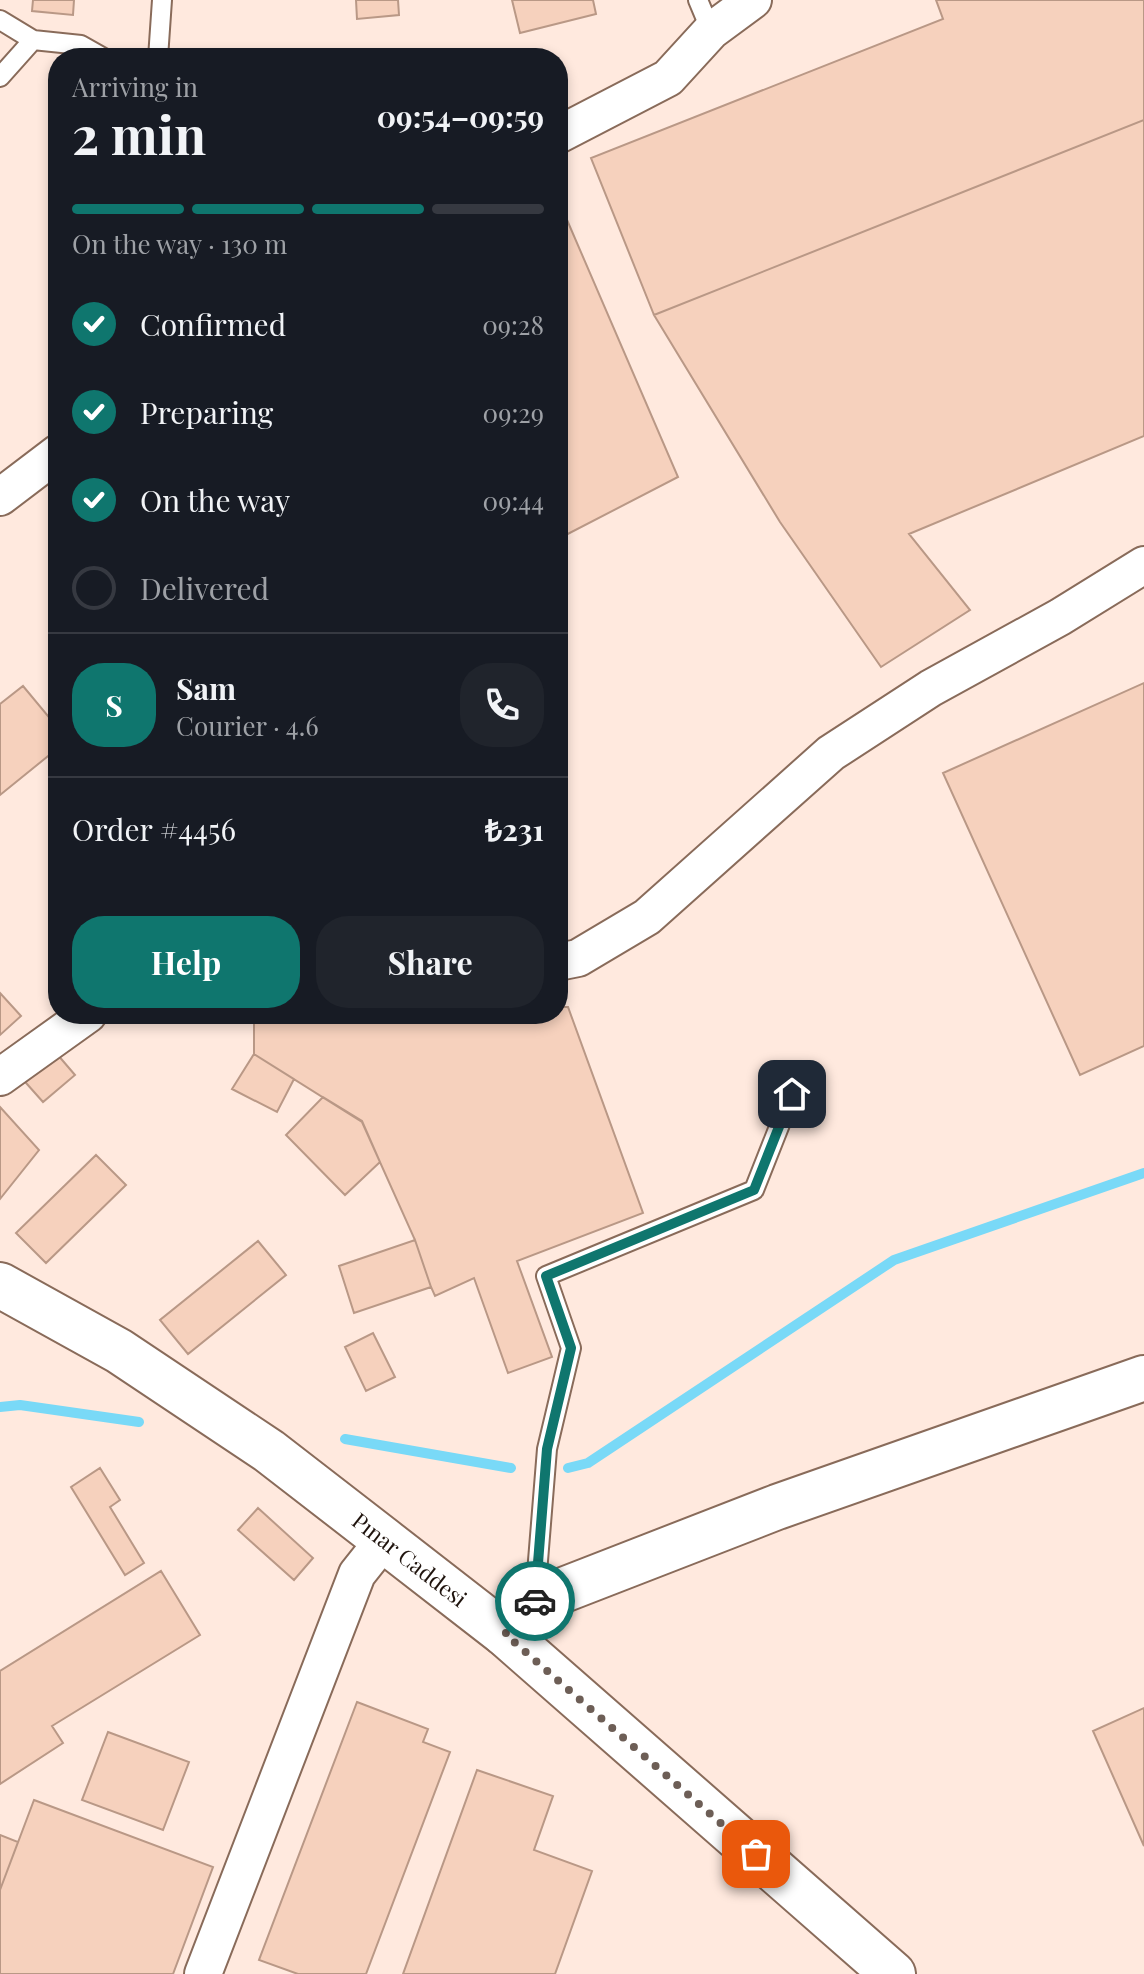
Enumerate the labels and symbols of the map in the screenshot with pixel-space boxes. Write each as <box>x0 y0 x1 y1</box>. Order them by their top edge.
pin <box>758 1060 826 1128</box>
street label: Pınar Caddesi <box>347 1505 474 1613</box>
courier <box>495 1561 575 1641</box>
pin <box>722 1820 790 1888</box>

